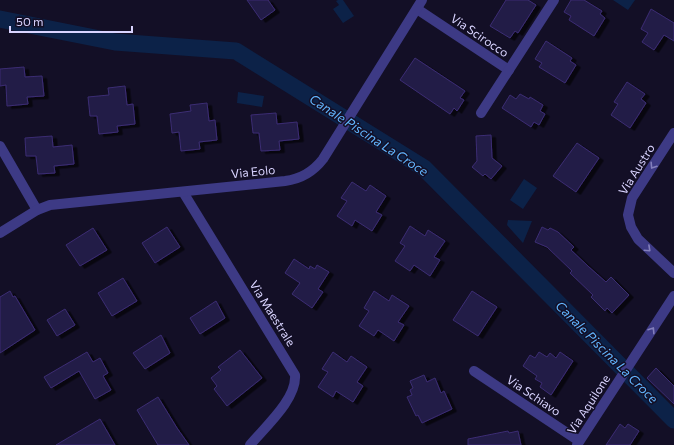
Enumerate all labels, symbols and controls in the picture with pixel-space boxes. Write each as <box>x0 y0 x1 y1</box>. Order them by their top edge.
scale bar <box>10 8 132 34</box>
street label: Via Scirocco <box>448 11 512 59</box>
text: 50 m <box>16 14 44 28</box>
water label: Canale Piscina La Croce <box>307 91 431 179</box>
street label: Via Austro <box>615 141 657 197</box>
street label: Via Eolo <box>230 162 276 180</box>
one-way arrow <box>650 162 658 169</box>
one-way arrow <box>644 245 651 252</box>
street label: Via Maestrale <box>247 278 299 348</box>
water label: Canale Piscina La Croce <box>552 297 662 407</box>
one-way arrow <box>647 327 654 334</box>
street label: Via Schiavo <box>504 372 564 418</box>
street label: Via Aquilone <box>564 372 612 436</box>

